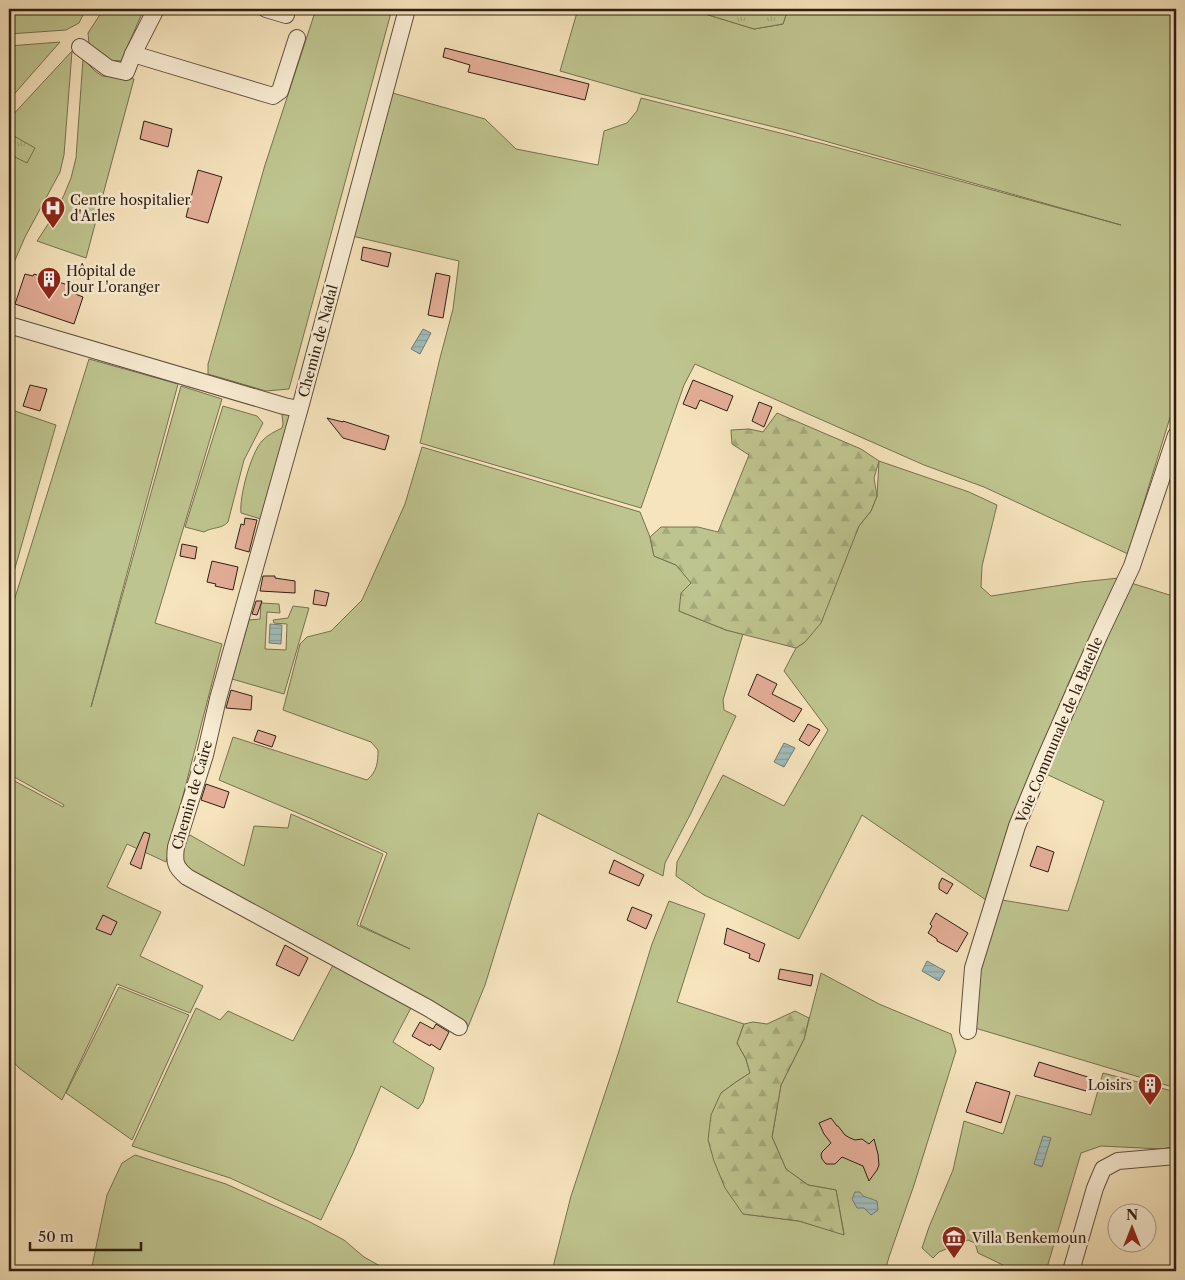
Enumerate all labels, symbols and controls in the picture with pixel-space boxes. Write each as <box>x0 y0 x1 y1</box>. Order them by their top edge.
place label: Centre hospitalier d'Arles <box>70 191 191 225</box>
hospital icon: Centre hospitalier d'Arles <box>40 195 66 229</box>
place label: Hôpital de Jour L'oranger <box>64 262 160 296</box>
building icon: Hôpital de Jour L'oranger <box>36 266 62 300</box>
street label: Chemin de Nadal <box>294 283 342 399</box>
street label: Voie Communale de la Batelle <box>1011 634 1107 827</box>
street label: Chemin de Caire <box>168 738 216 852</box>
building icon: Loisirs <box>1137 1072 1163 1106</box>
place label: Loisirs <box>1088 1076 1132 1094</box>
north arrow <box>1108 1202 1158 1252</box>
text: N <box>1126 1206 1138 1224</box>
scale bar <box>30 1220 141 1252</box>
museum icon: Villa Benkemoun <box>941 1225 967 1259</box>
text: 50 m <box>38 1227 74 1246</box>
place label: Villa Benkemoun <box>971 1229 1087 1247</box>

